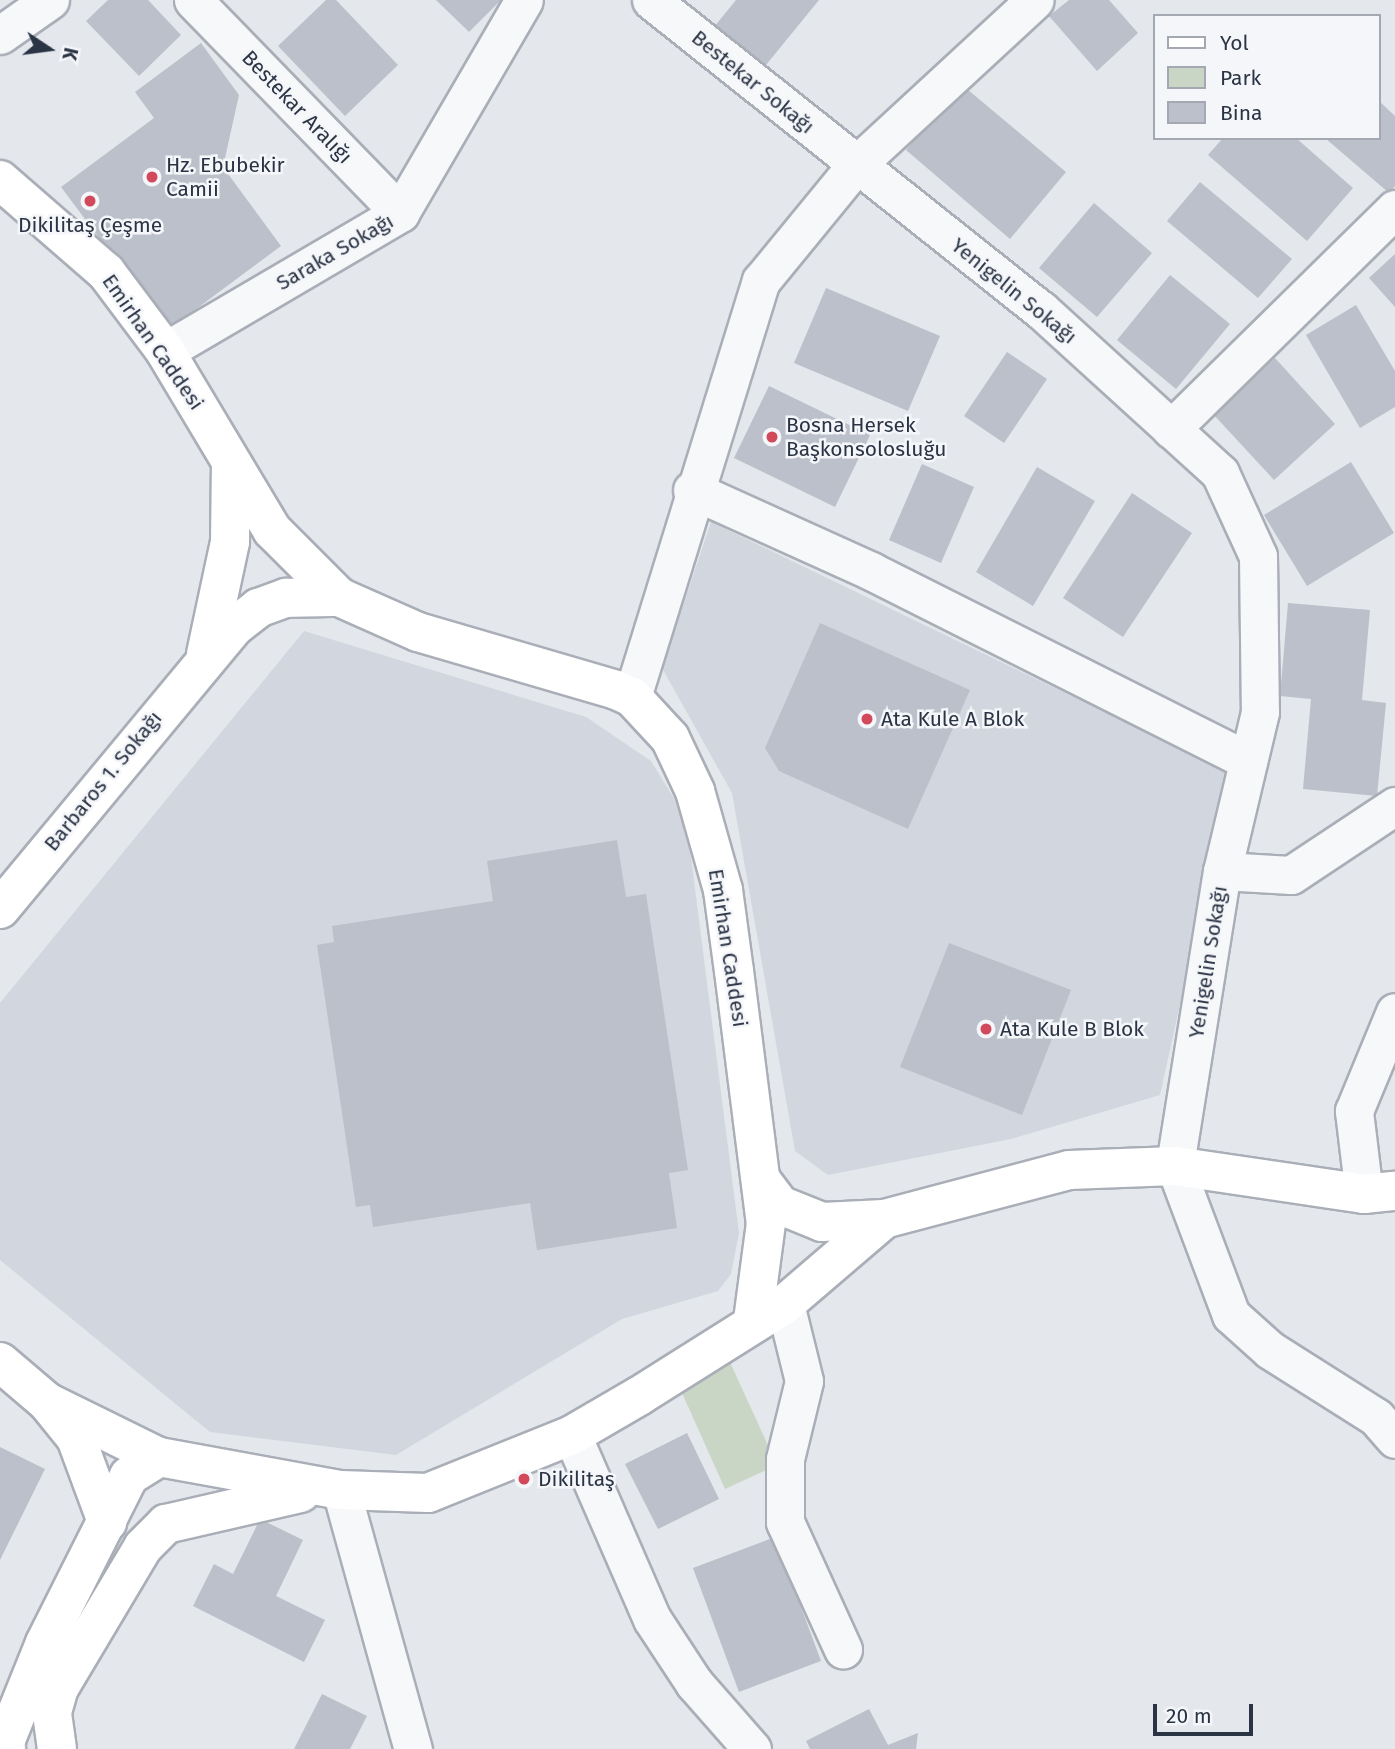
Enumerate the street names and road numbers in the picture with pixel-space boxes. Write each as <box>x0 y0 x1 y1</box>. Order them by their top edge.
street label: Bestekar Sokağı <box>687 25 819 139</box>
street label: Bestekar Aralığı <box>237 45 357 169</box>
street label: Saraka Sokağı <box>272 208 398 296</box>
street label: Yenigelin Sokağı <box>946 233 1082 349</box>
street label: Emirhan Caddesi <box>97 269 209 415</box>
street label: Barbaros 1. Sokağı <box>39 706 167 856</box>
street label: Emirhan Caddesi <box>703 867 753 1029</box>
street label: Yenigelin Sokağı <box>1183 884 1233 1040</box>

